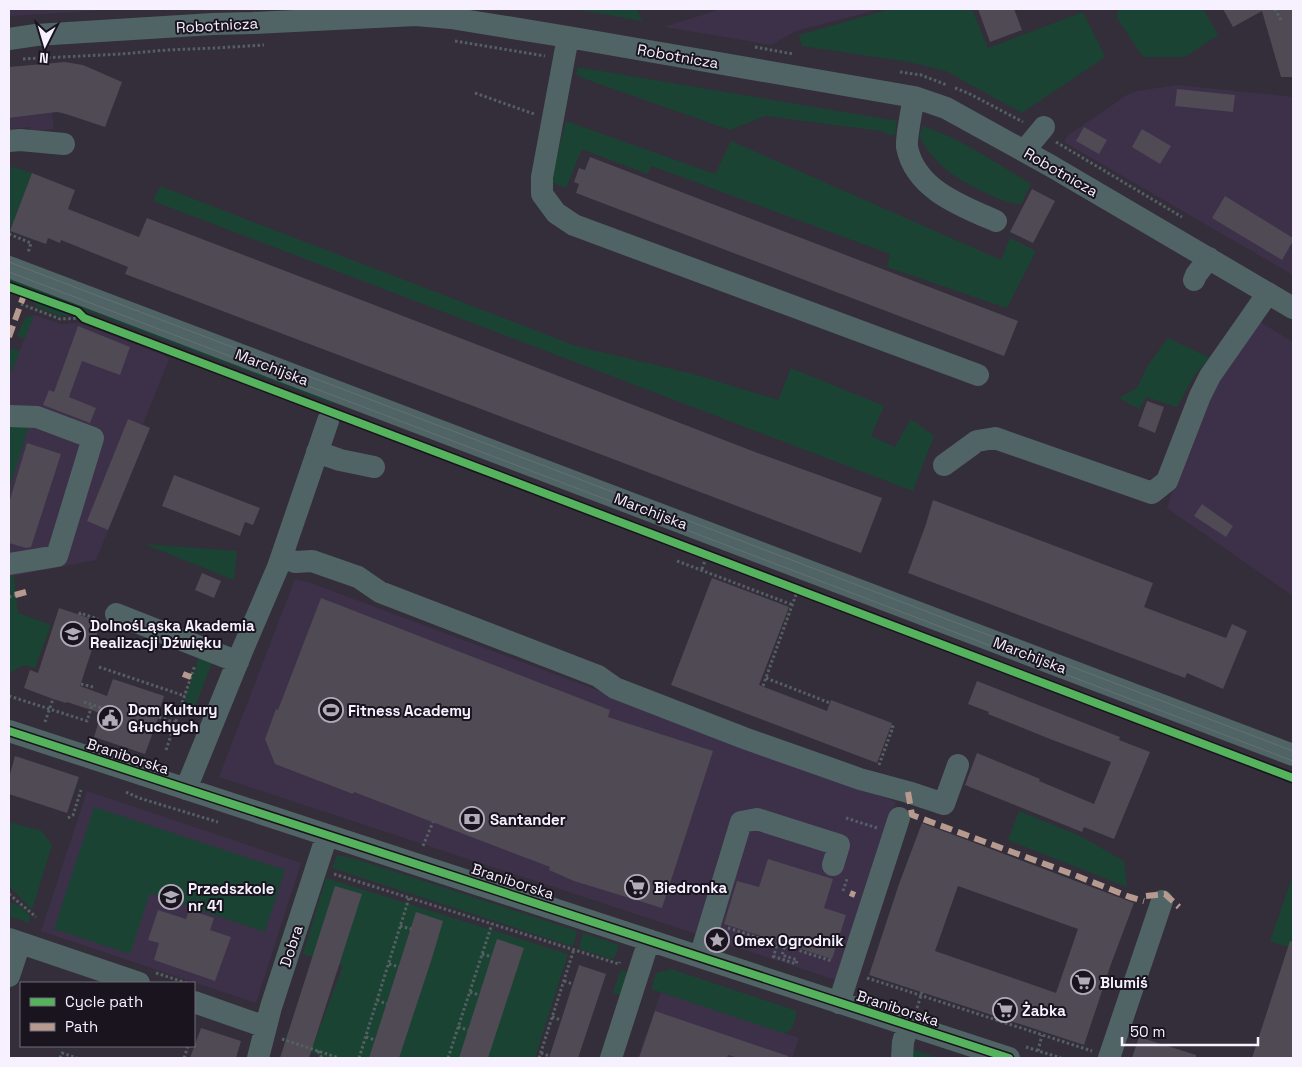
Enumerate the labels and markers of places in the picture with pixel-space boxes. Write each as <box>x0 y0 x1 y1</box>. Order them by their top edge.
place label: DolnośLąska Akademia Realizacji Dźwięku <box>90 616 255 652</box>
school or university icon: DolnośLąska Akademia Realizacji Dźwięku <box>60 621 86 647</box>
sports icon: Fitness Academy <box>318 697 344 723</box>
place label: Dom Kultury Głuchych <box>128 700 218 736</box>
place label: Fitness Academy <box>348 701 471 720</box>
public building icon: Dom Kultury Głuchych <box>97 705 123 731</box>
bank icon: Santander <box>459 806 485 832</box>
place label: Santander <box>490 810 566 829</box>
supermarket icon: Biedronka <box>624 874 650 900</box>
place label: Biedronka <box>654 878 728 897</box>
place label: Przedszkole nr 41 <box>188 879 275 915</box>
school or university icon: Przedszkole nr 41 <box>158 884 184 910</box>
place icon: Omex Ogrodnik <box>704 927 730 953</box>
place label: Omex Ogrodnik <box>734 931 844 950</box>
supermarket icon: Blumiś <box>1070 969 1096 995</box>
place label: Blumiś <box>1100 973 1148 992</box>
supermarket icon: Żabka <box>992 997 1018 1023</box>
place label: Żabka <box>1022 1001 1066 1020</box>

